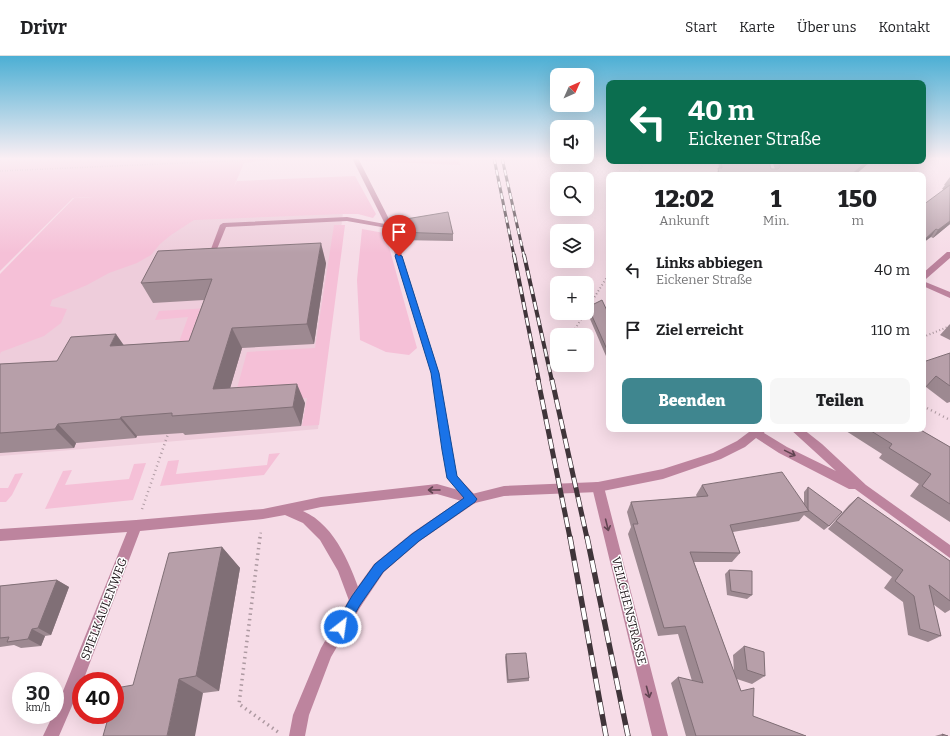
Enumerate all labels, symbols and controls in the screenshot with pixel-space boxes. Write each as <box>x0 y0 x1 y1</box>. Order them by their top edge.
text: Drivr <box>20 16 67 39</box>
text: Start <box>685 19 717 36</box>
text: Karte <box>739 19 775 36</box>
text: Über uns <box>797 19 856 36</box>
text: Kontakt <box>878 19 930 36</box>
north arrow <box>550 68 594 112</box>
map controls <box>550 68 594 372</box>
text: 40 m <box>688 94 755 127</box>
icon: left <box>622 96 674 148</box>
button: sound <box>550 120 594 164</box>
text: Eickener Straße <box>688 128 821 150</box>
button: search <box>550 172 594 216</box>
text: 12:02 <box>655 185 714 213</box>
text: 1 <box>771 185 781 213</box>
text: 150 <box>838 185 877 213</box>
text: Ankunft <box>659 213 709 228</box>
text: Min. <box>763 213 789 228</box>
text: m <box>851 213 864 228</box>
pin <box>382 215 416 256</box>
icon: arrive <box>388 221 410 243</box>
button: layers <box>550 224 594 268</box>
text: Links abbiegen <box>656 254 763 272</box>
icon: left <box>622 259 644 281</box>
text: 40 m <box>874 261 910 279</box>
text: Eickener Straße <box>656 272 752 287</box>
button: + <box>550 276 594 320</box>
icon: arrive <box>622 319 644 341</box>
text: Ziel erreicht <box>656 321 744 339</box>
text: 110 m <box>871 321 910 339</box>
button: − <box>550 328 594 372</box>
button: Beenden <box>622 378 762 424</box>
button: Teilen <box>770 378 910 424</box>
one-way arrow <box>783 450 795 458</box>
one-way arrow <box>428 486 441 494</box>
one-way arrow <box>604 518 612 531</box>
street label: VEILCHENSTRASSE <box>609 555 649 667</box>
street label: SPIELKAULENWEG <box>78 556 130 662</box>
position arrow <box>320 606 362 648</box>
speed limit sign: 40 <box>72 672 124 724</box>
text: 30 <box>26 681 50 705</box>
one-way arrow <box>645 685 653 698</box>
text: km/h <box>26 702 50 714</box>

